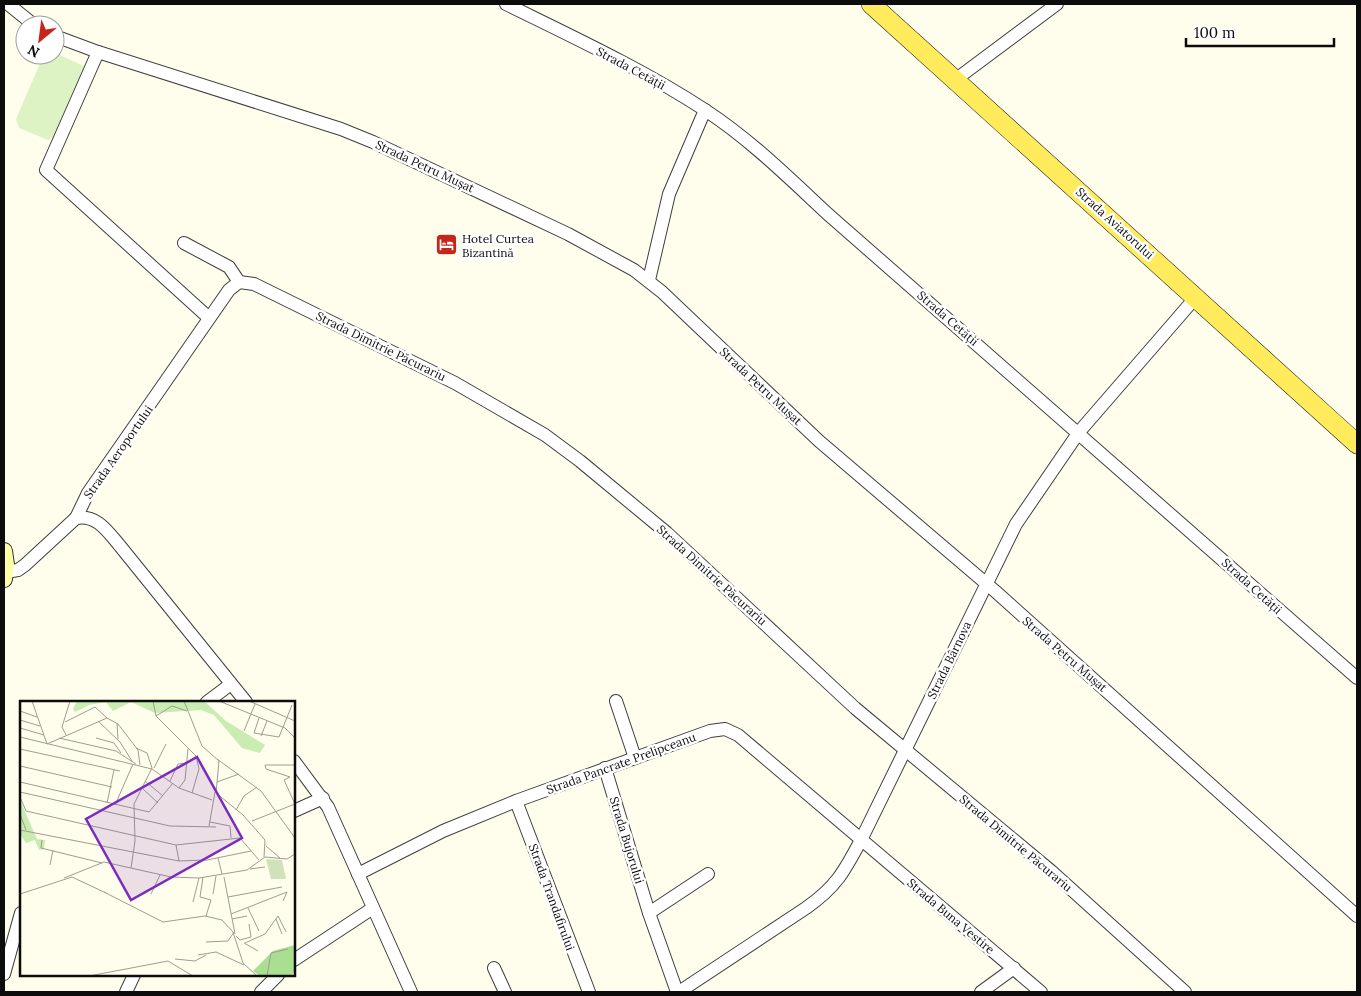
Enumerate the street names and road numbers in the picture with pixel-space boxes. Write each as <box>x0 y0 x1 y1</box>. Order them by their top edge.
street label: Strada Cetății <box>594 43 668 93</box>
street label: Strada Petru Mușat <box>373 136 477 196</box>
street label: Strada Aviatorului <box>1073 184 1157 262</box>
street label: Strada Cetății <box>914 287 982 349</box>
street label: Strada Dimitrie Păcurariu <box>314 308 448 384</box>
street label: Strada Petru Mușat <box>717 344 806 428</box>
street label: Strada Aeroportului <box>80 402 156 502</box>
street label: Strada Dimitrie Păcurariu <box>654 522 770 628</box>
street label: Strada Cetății <box>1219 555 1285 617</box>
street label: Strada Petru Mușat <box>1020 613 1111 695</box>
street label: Strada Bârnova <box>924 619 974 701</box>
street label: Strada Pancrate Prelipceanu <box>544 729 698 797</box>
street label: Strada Dimitrie Păcurariu <box>957 791 1075 895</box>
street label: Strada Bujorului <box>607 795 647 885</box>
street label: Strada Trandafirului <box>526 842 578 952</box>
street label: Strada Buna Vestire <box>904 875 998 957</box>

